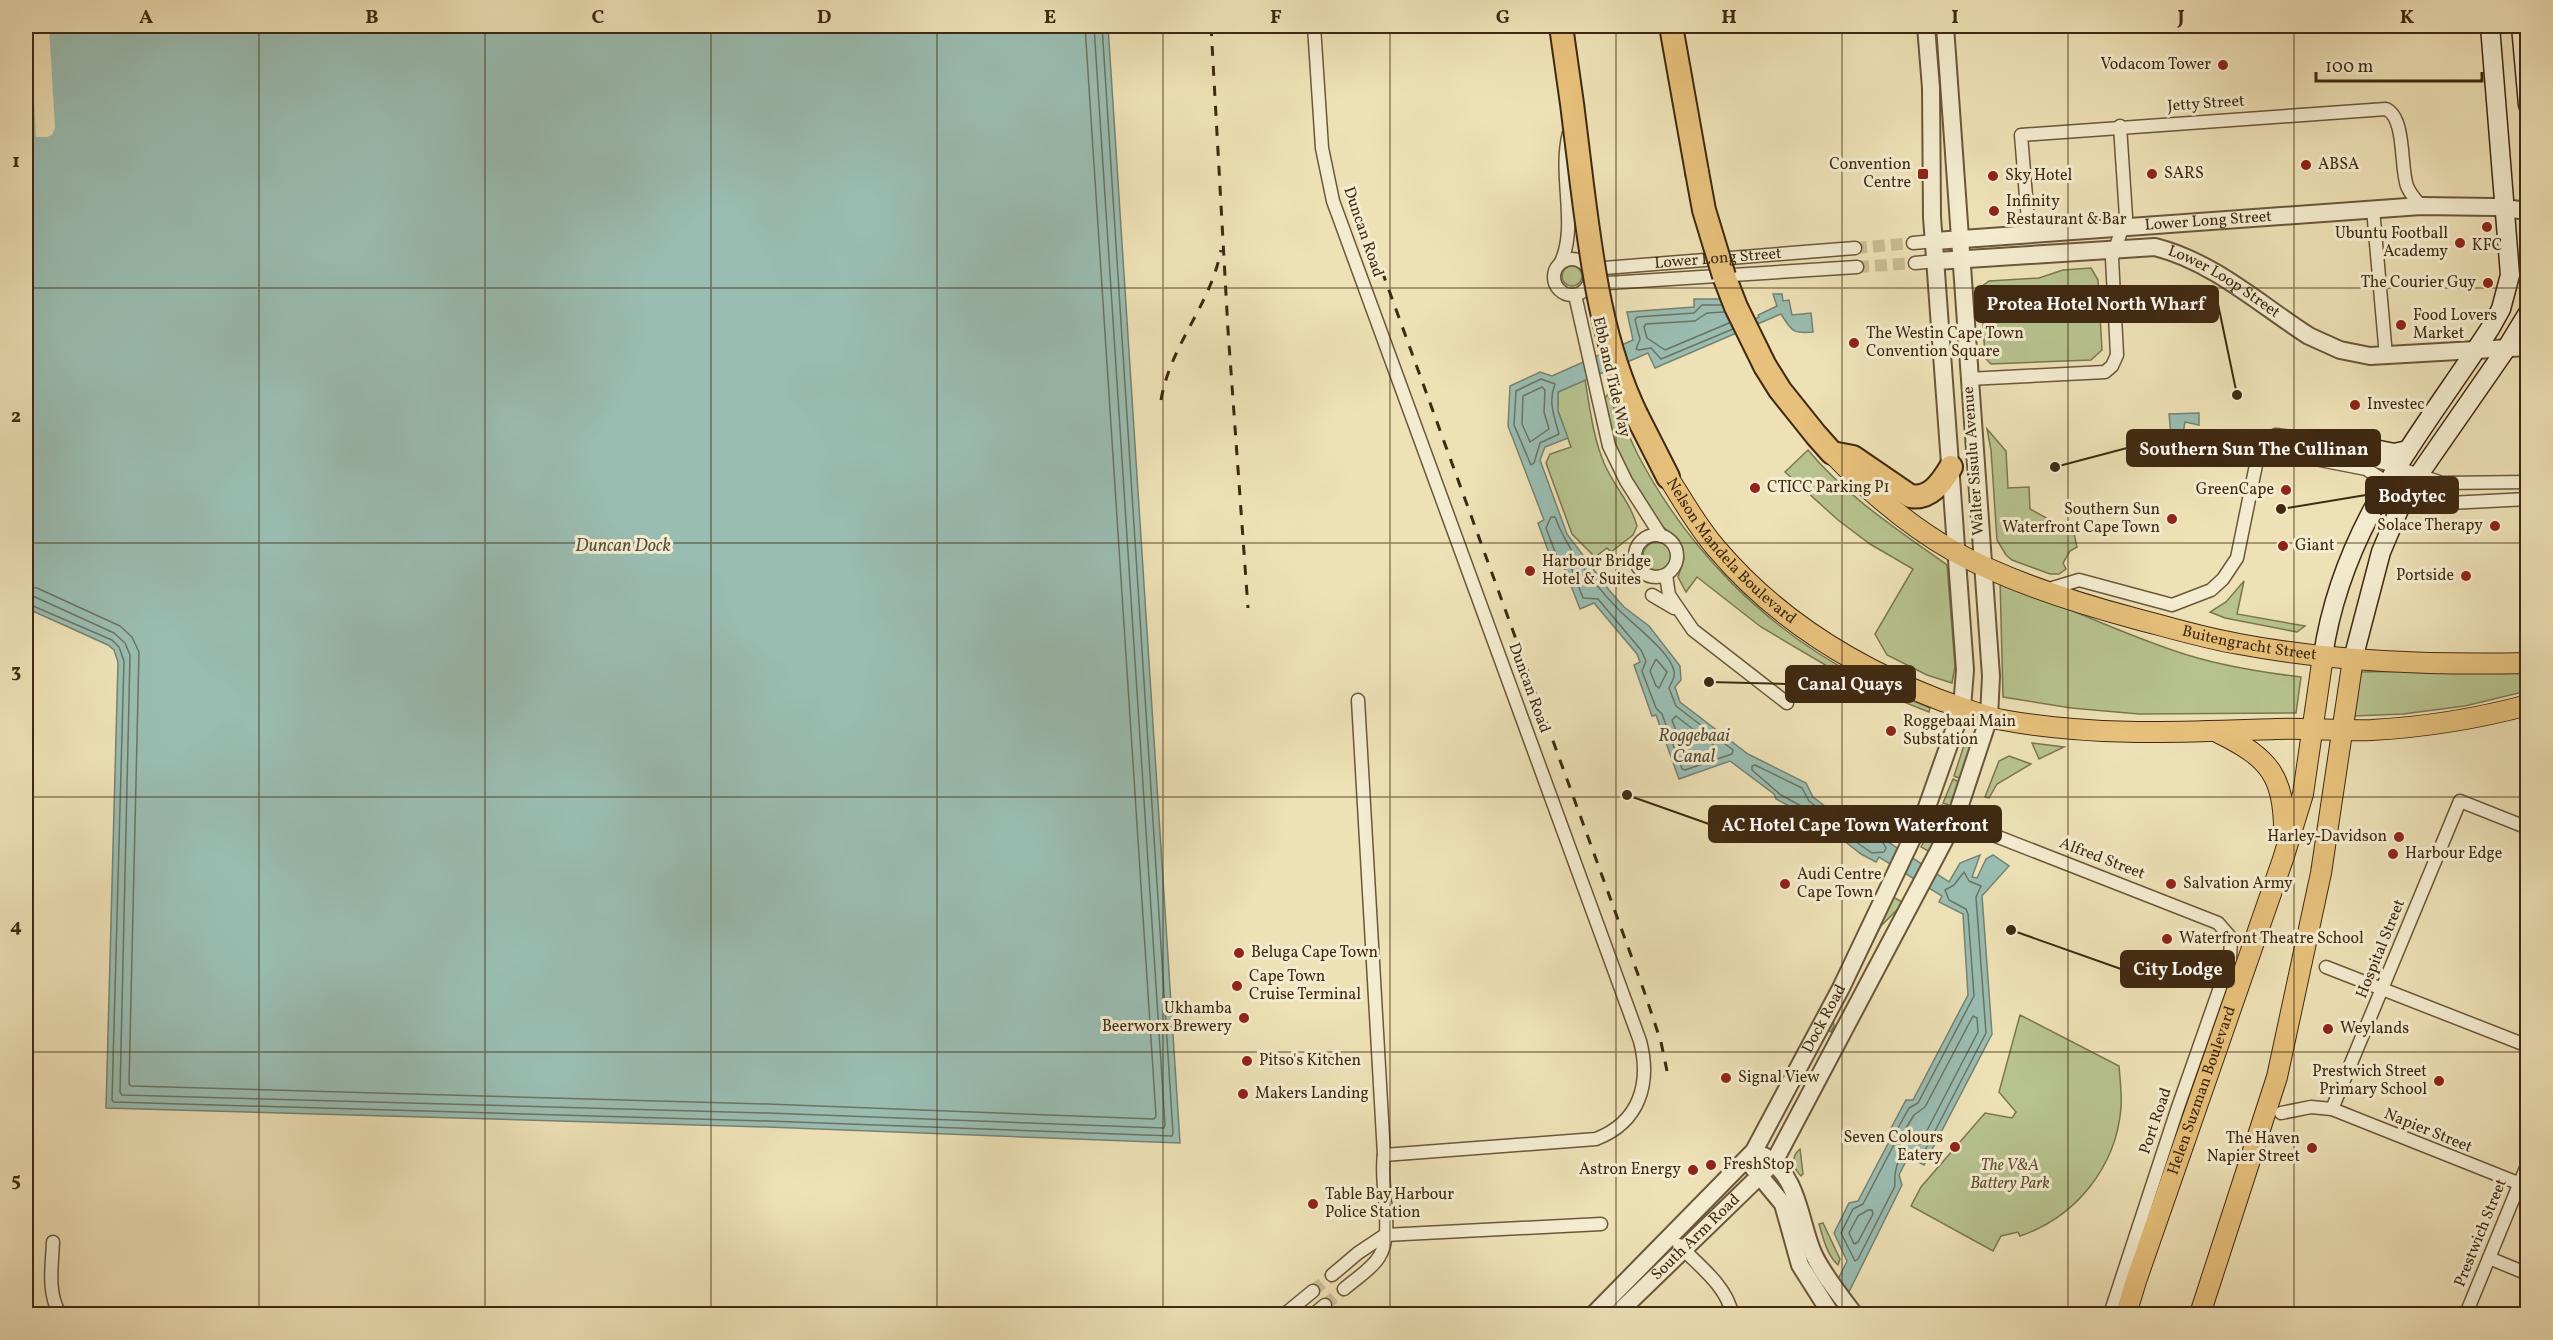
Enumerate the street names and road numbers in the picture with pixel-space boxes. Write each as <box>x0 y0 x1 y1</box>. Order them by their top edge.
street label: Jetty Street <box>2167 90 2246 118</box>
street label: Duncan Road <box>1337 184 1389 280</box>
street label: Lower Long Street <box>2144 206 2273 237</box>
street label: Lower Loop Street <box>2165 240 2285 324</box>
street label: Lower Long Street <box>1654 243 1783 275</box>
street label: Ebb and Tide Way <box>1586 315 1636 440</box>
street label: Walter Sisulu Avenue <box>1958 386 1990 536</box>
street label: Nelson Mandela Boulevard <box>1660 474 1800 630</box>
street label: Buitengracht Street <box>2180 621 2318 666</box>
street label: Duncan Road <box>1503 640 1555 736</box>
street label: Alfred Street <box>2056 833 2148 886</box>
street label: Hospital Street <box>2351 896 2411 1002</box>
street label: Dock Road <box>1797 981 1852 1057</box>
street label: Helen Suzman Boulevard <box>2163 1003 2242 1178</box>
street label: Port Road <box>2134 1085 2178 1157</box>
street label: Napier Street <box>2381 1103 2476 1159</box>
street label: Prestwich Street <box>2449 1175 2513 1290</box>
street label: South Arm Road <box>1647 1189 1745 1286</box>

